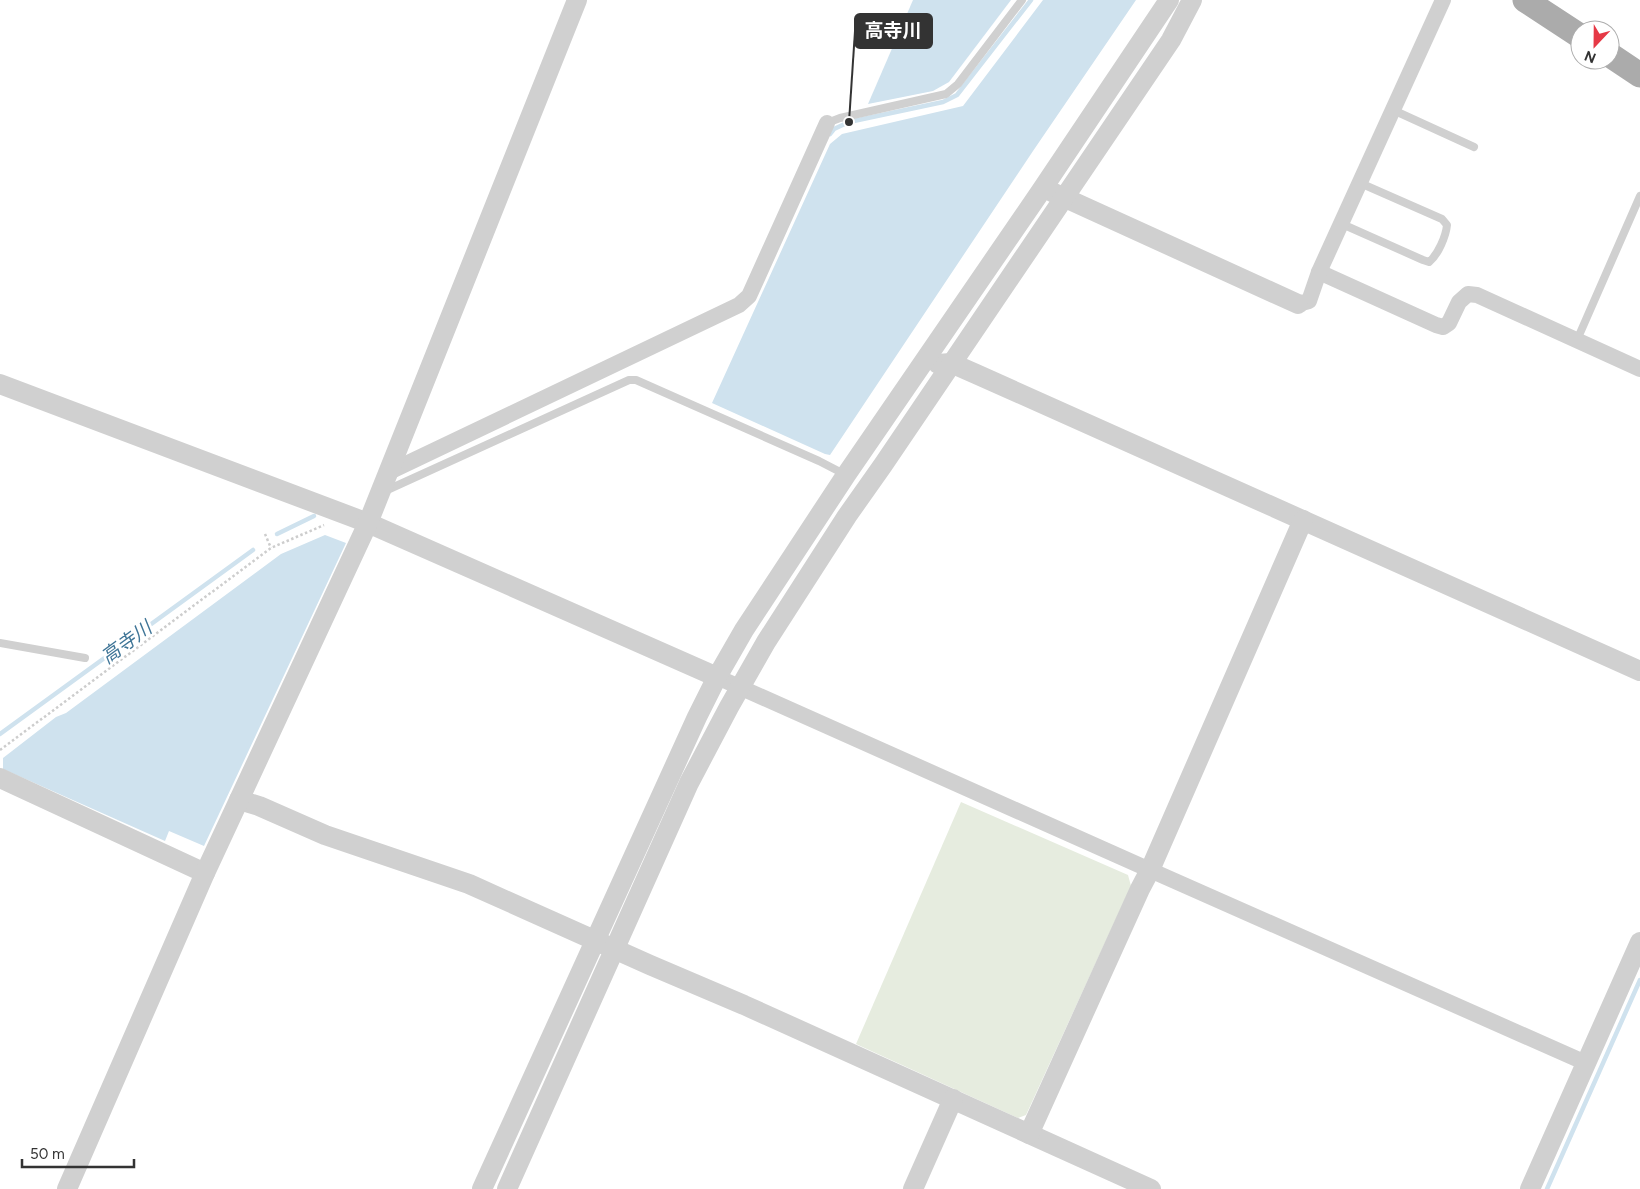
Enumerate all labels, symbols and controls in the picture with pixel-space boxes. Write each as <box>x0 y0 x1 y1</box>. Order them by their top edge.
callout: 高寺川 <box>855 14 932 48</box>
text: 高寺川 <box>864 19 922 42</box>
north arrow <box>1570 20 1620 70</box>
text: N <box>1582 47 1599 66</box>
water label: 高寺川 <box>96 615 158 668</box>
scale bar <box>22 1136 135 1168</box>
text: 50 m <box>30 1145 65 1163</box>

